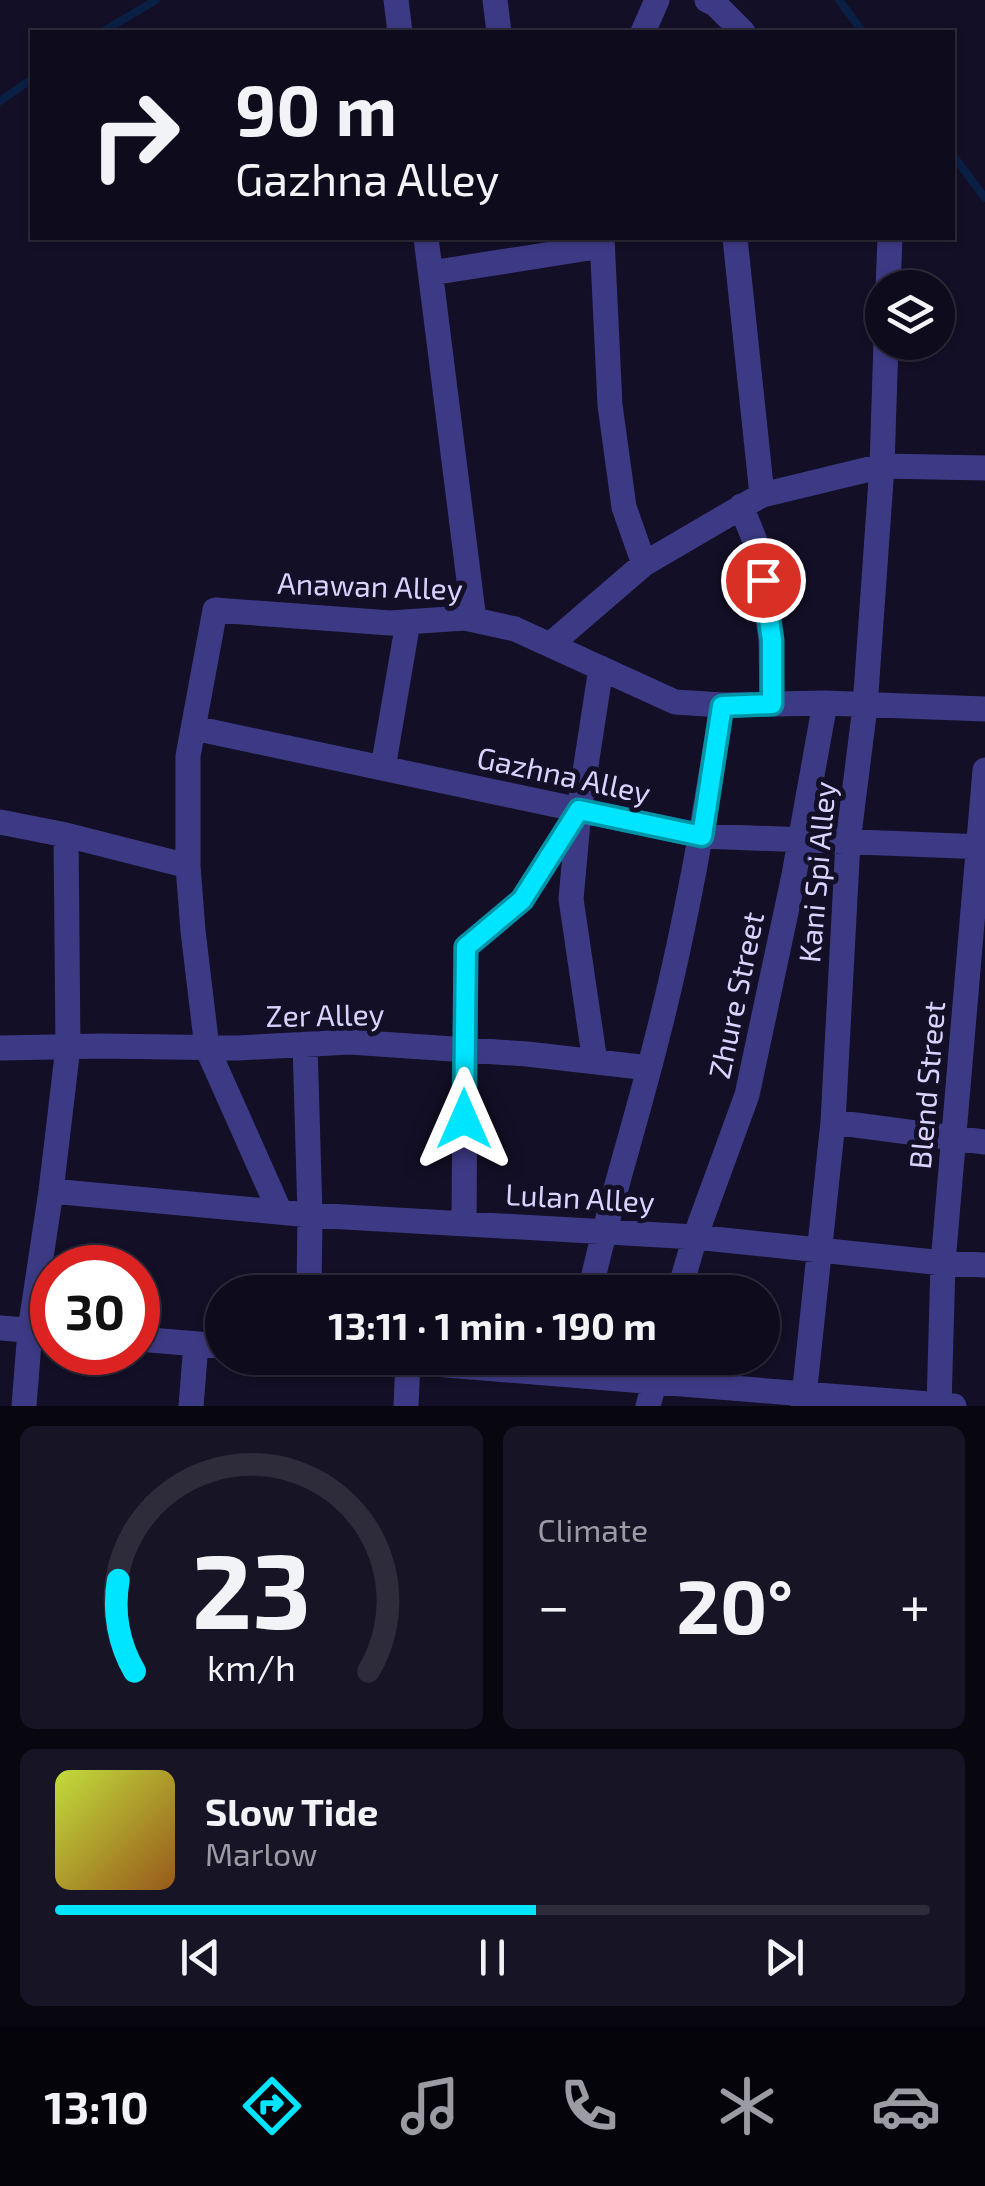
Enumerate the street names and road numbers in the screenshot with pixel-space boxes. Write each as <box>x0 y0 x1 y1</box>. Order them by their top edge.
street label: Anawan Alley <box>277 564 463 606</box>
street label: Gazhna Alley <box>474 738 654 810</box>
street label: Kani Spi Alley <box>790 780 842 964</box>
street label: Zhure Street <box>700 908 770 1082</box>
street label: Zer Alley <box>265 995 385 1033</box>
street label: Blend Street <box>901 1000 951 1170</box>
street label: Lulan Alley <box>504 1175 656 1219</box>

